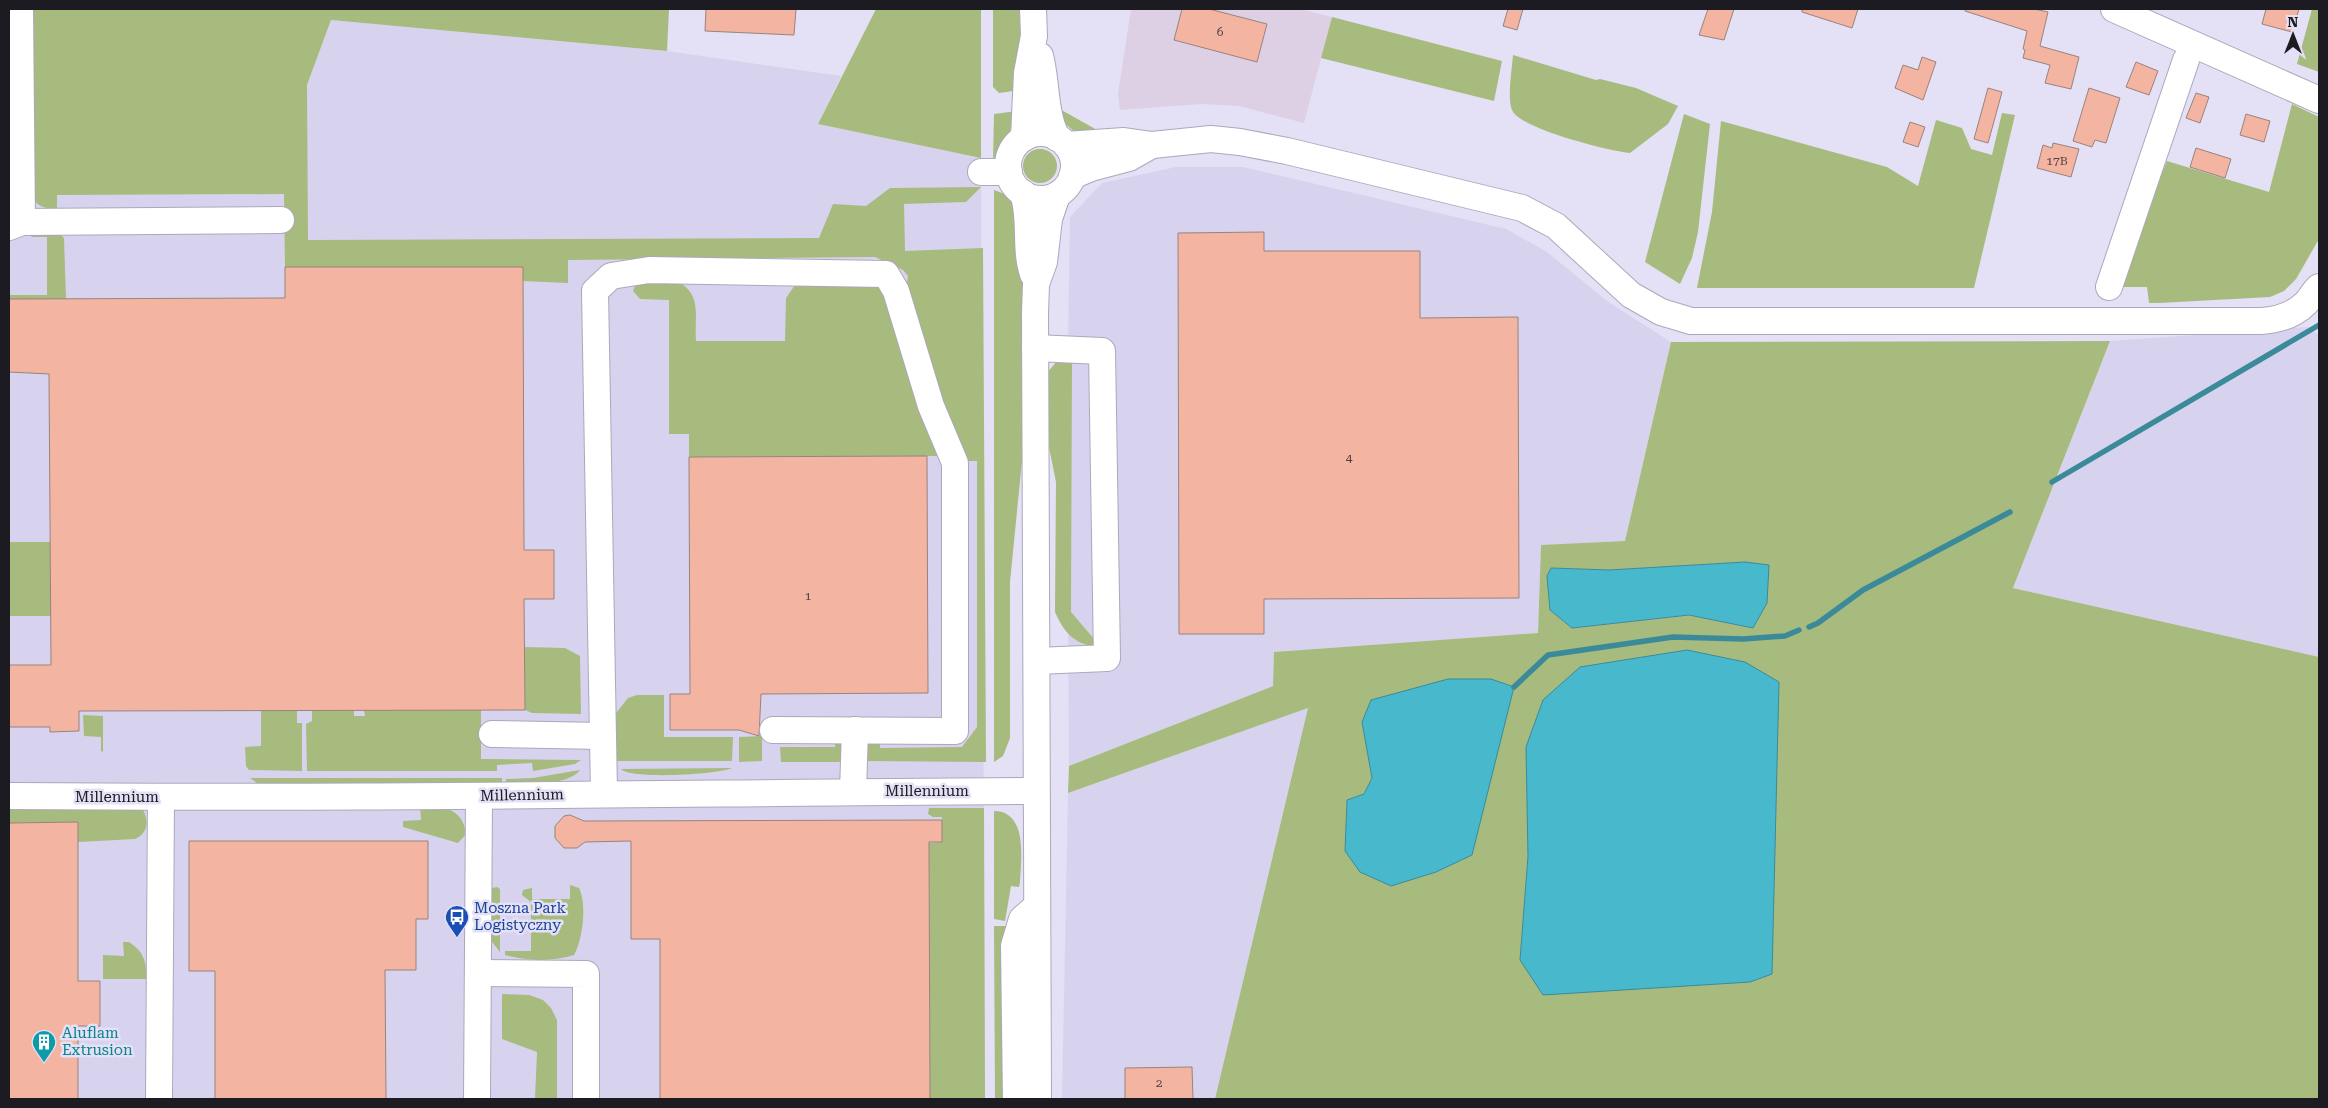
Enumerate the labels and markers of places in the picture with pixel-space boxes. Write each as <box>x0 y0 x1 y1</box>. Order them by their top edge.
place label: Moszna Park Logistyczny <box>474 899 567 934</box>
bus stop icon: Moszna Park Logistyczny <box>444 904 470 938</box>
place label: Aluflam Extrusion <box>62 1024 133 1059</box>
building icon: Aluflam Extrusion <box>31 1029 57 1063</box>

